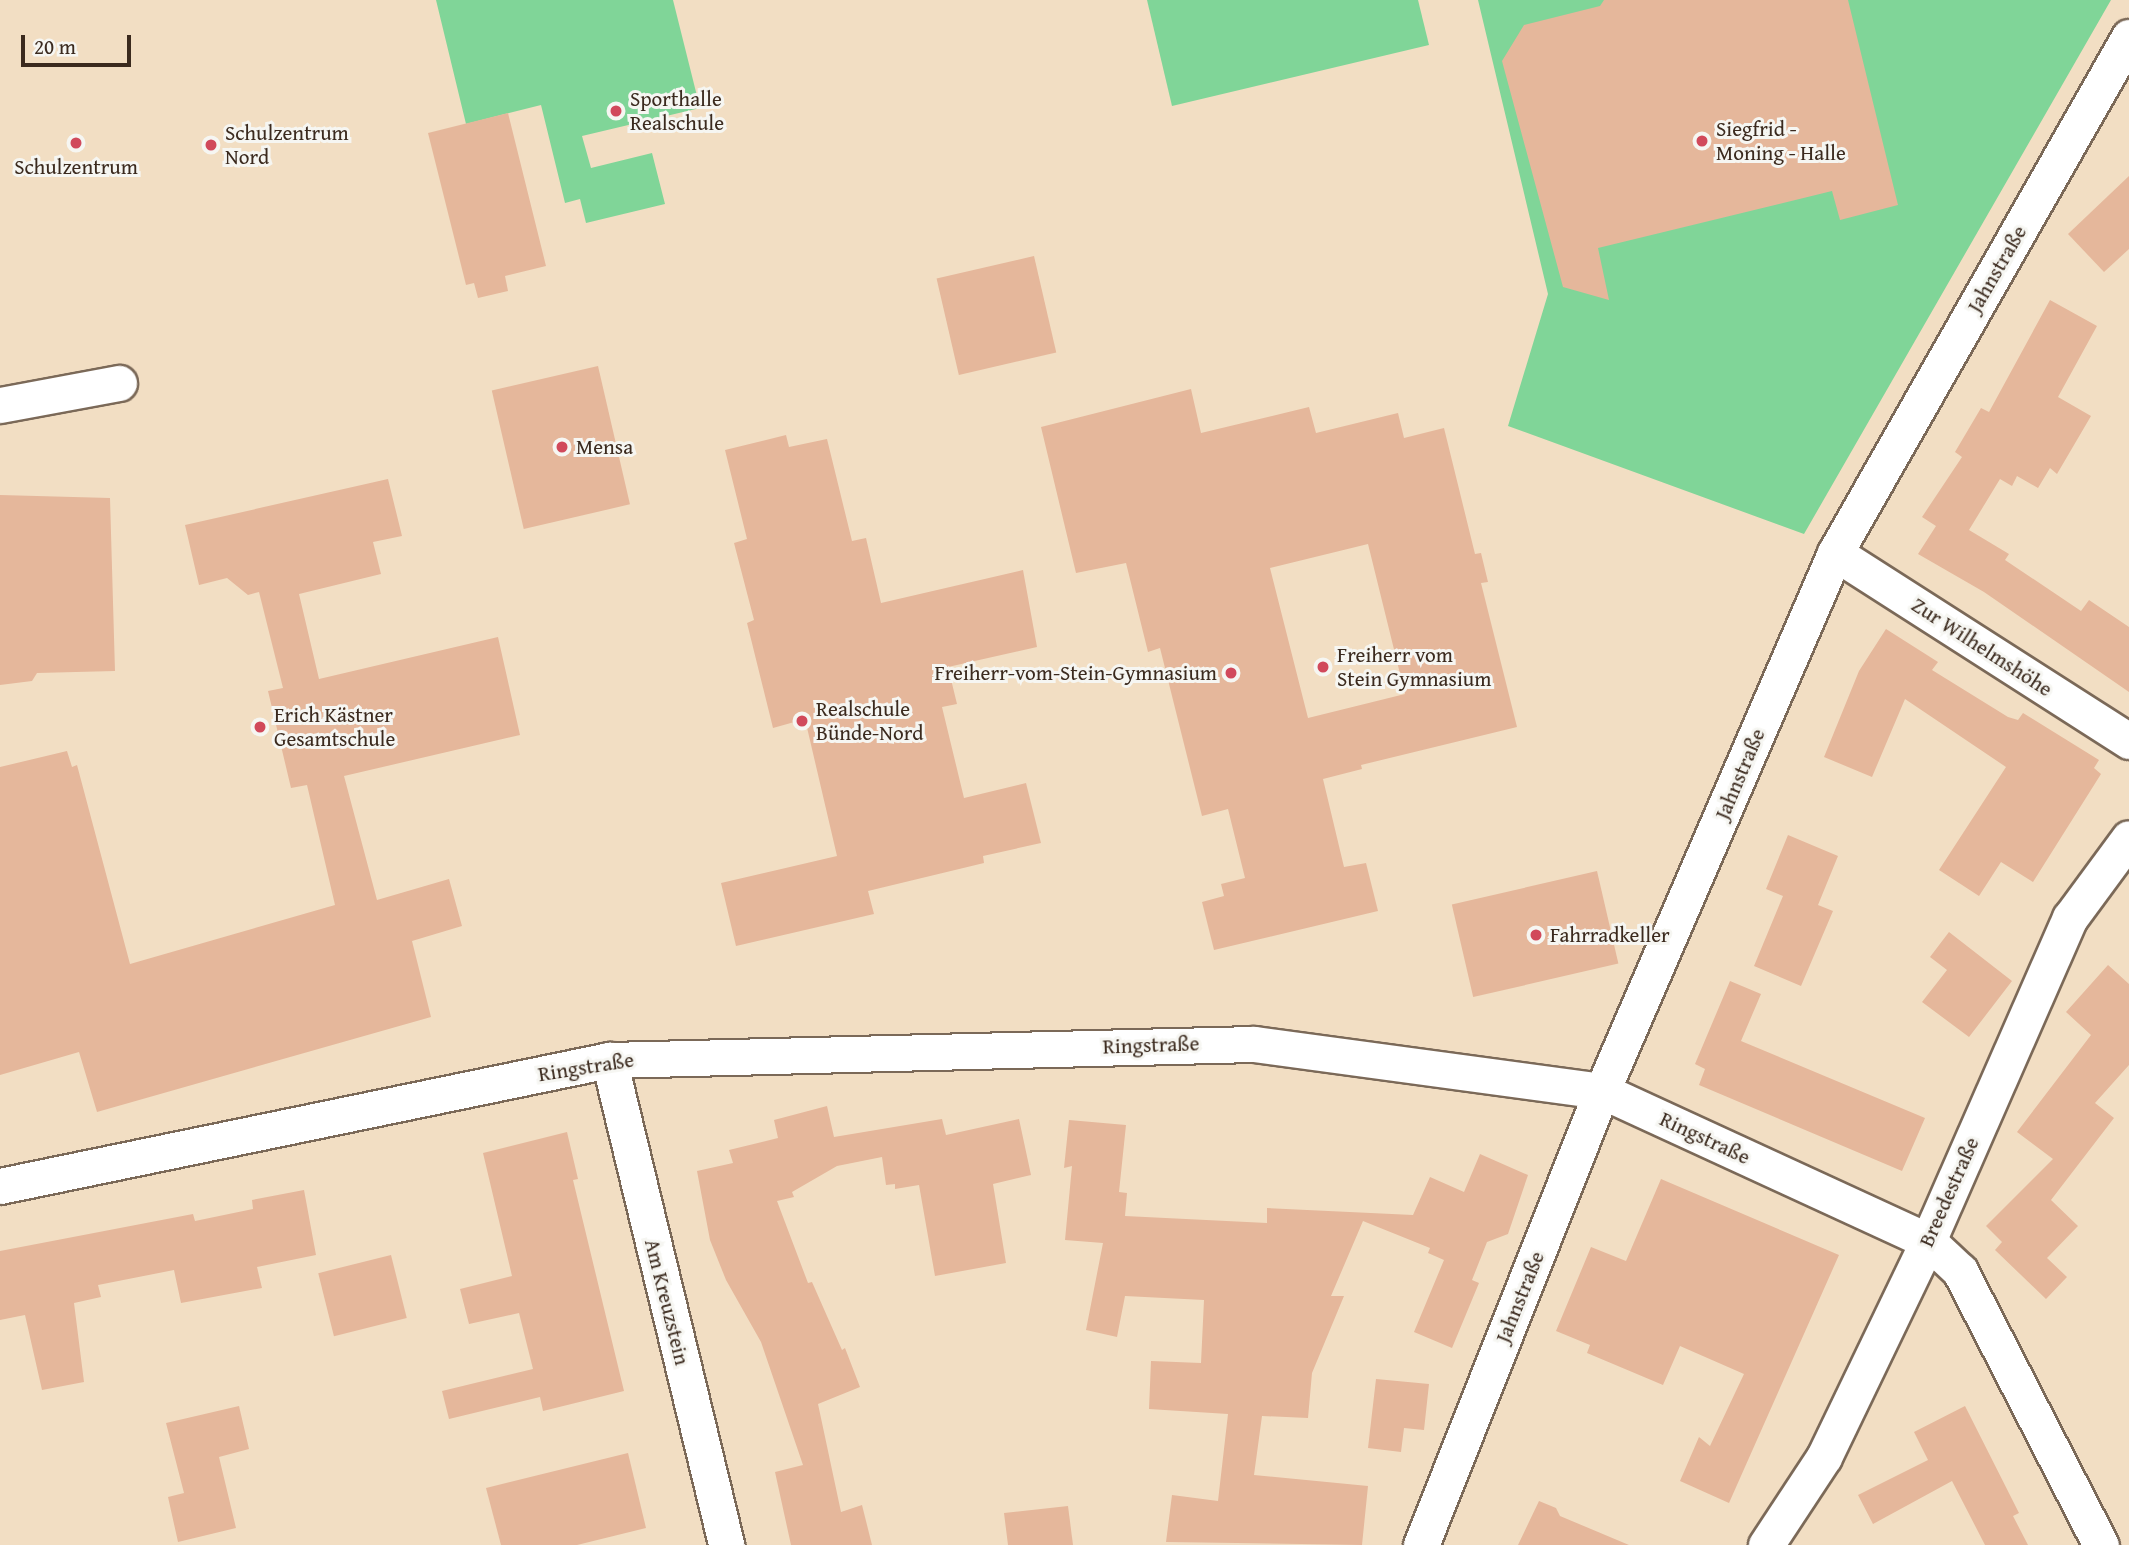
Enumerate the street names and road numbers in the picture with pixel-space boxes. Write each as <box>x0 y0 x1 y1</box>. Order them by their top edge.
street label: Jahnstraße <box>1962 221 2032 317</box>
street label: Zur Wilhelmshöhe <box>1907 592 2057 702</box>
street label: Jahnstraße <box>1710 725 1770 823</box>
street label: Ringstraße <box>1102 1031 1200 1059</box>
street label: Ringstraße <box>536 1047 636 1087</box>
street label: Ringstraße <box>1656 1106 1754 1170</box>
street label: Breedestraße <box>1914 1133 1984 1251</box>
street label: Am Kreuzstein <box>639 1236 695 1368</box>
street label: Jahnstraße <box>1490 1248 1550 1346</box>

